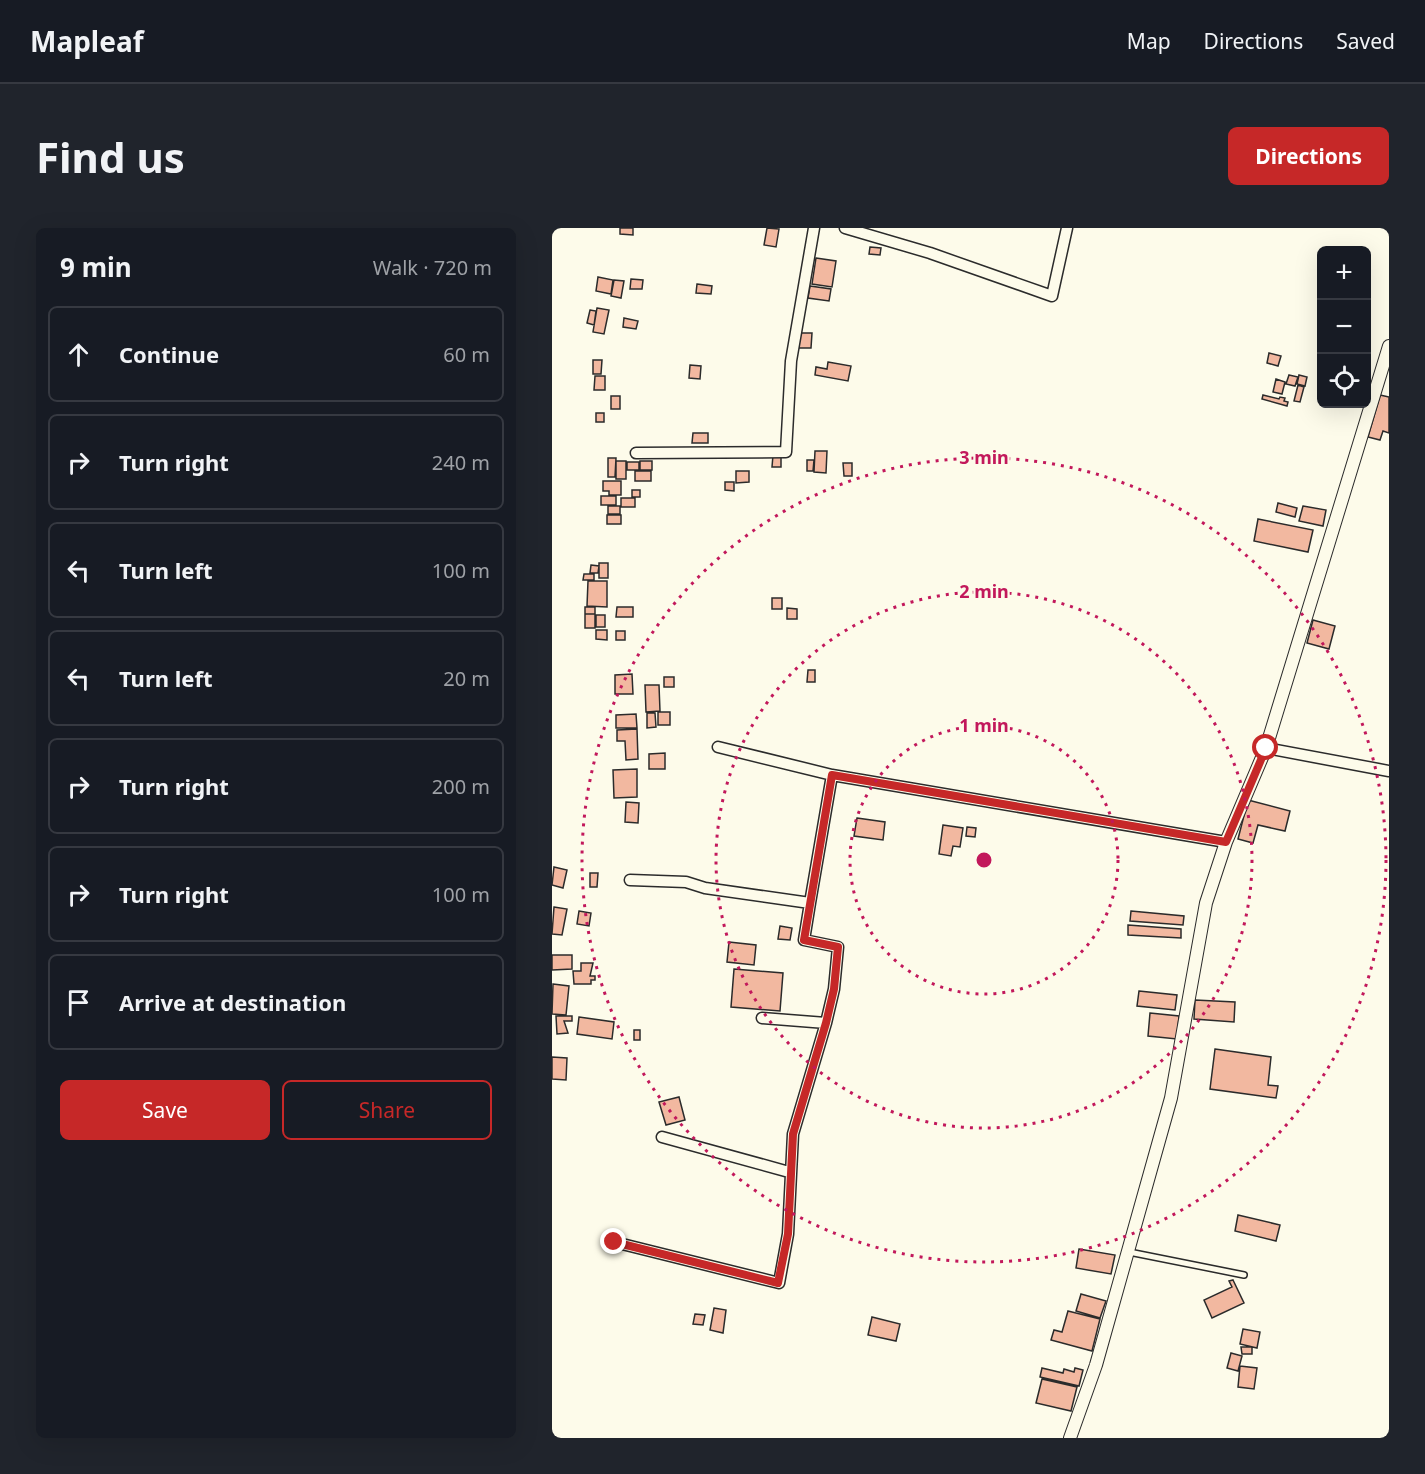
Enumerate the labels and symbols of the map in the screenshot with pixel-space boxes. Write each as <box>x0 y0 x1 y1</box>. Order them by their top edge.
text: 3 min <box>959 445 1009 469</box>
text: 2 min <box>959 579 1009 603</box>
text: 1 min <box>959 713 1009 737</box>
route start <box>1252 734 1278 760</box>
centre of rings <box>974 850 994 870</box>
route end <box>600 1228 626 1254</box>

